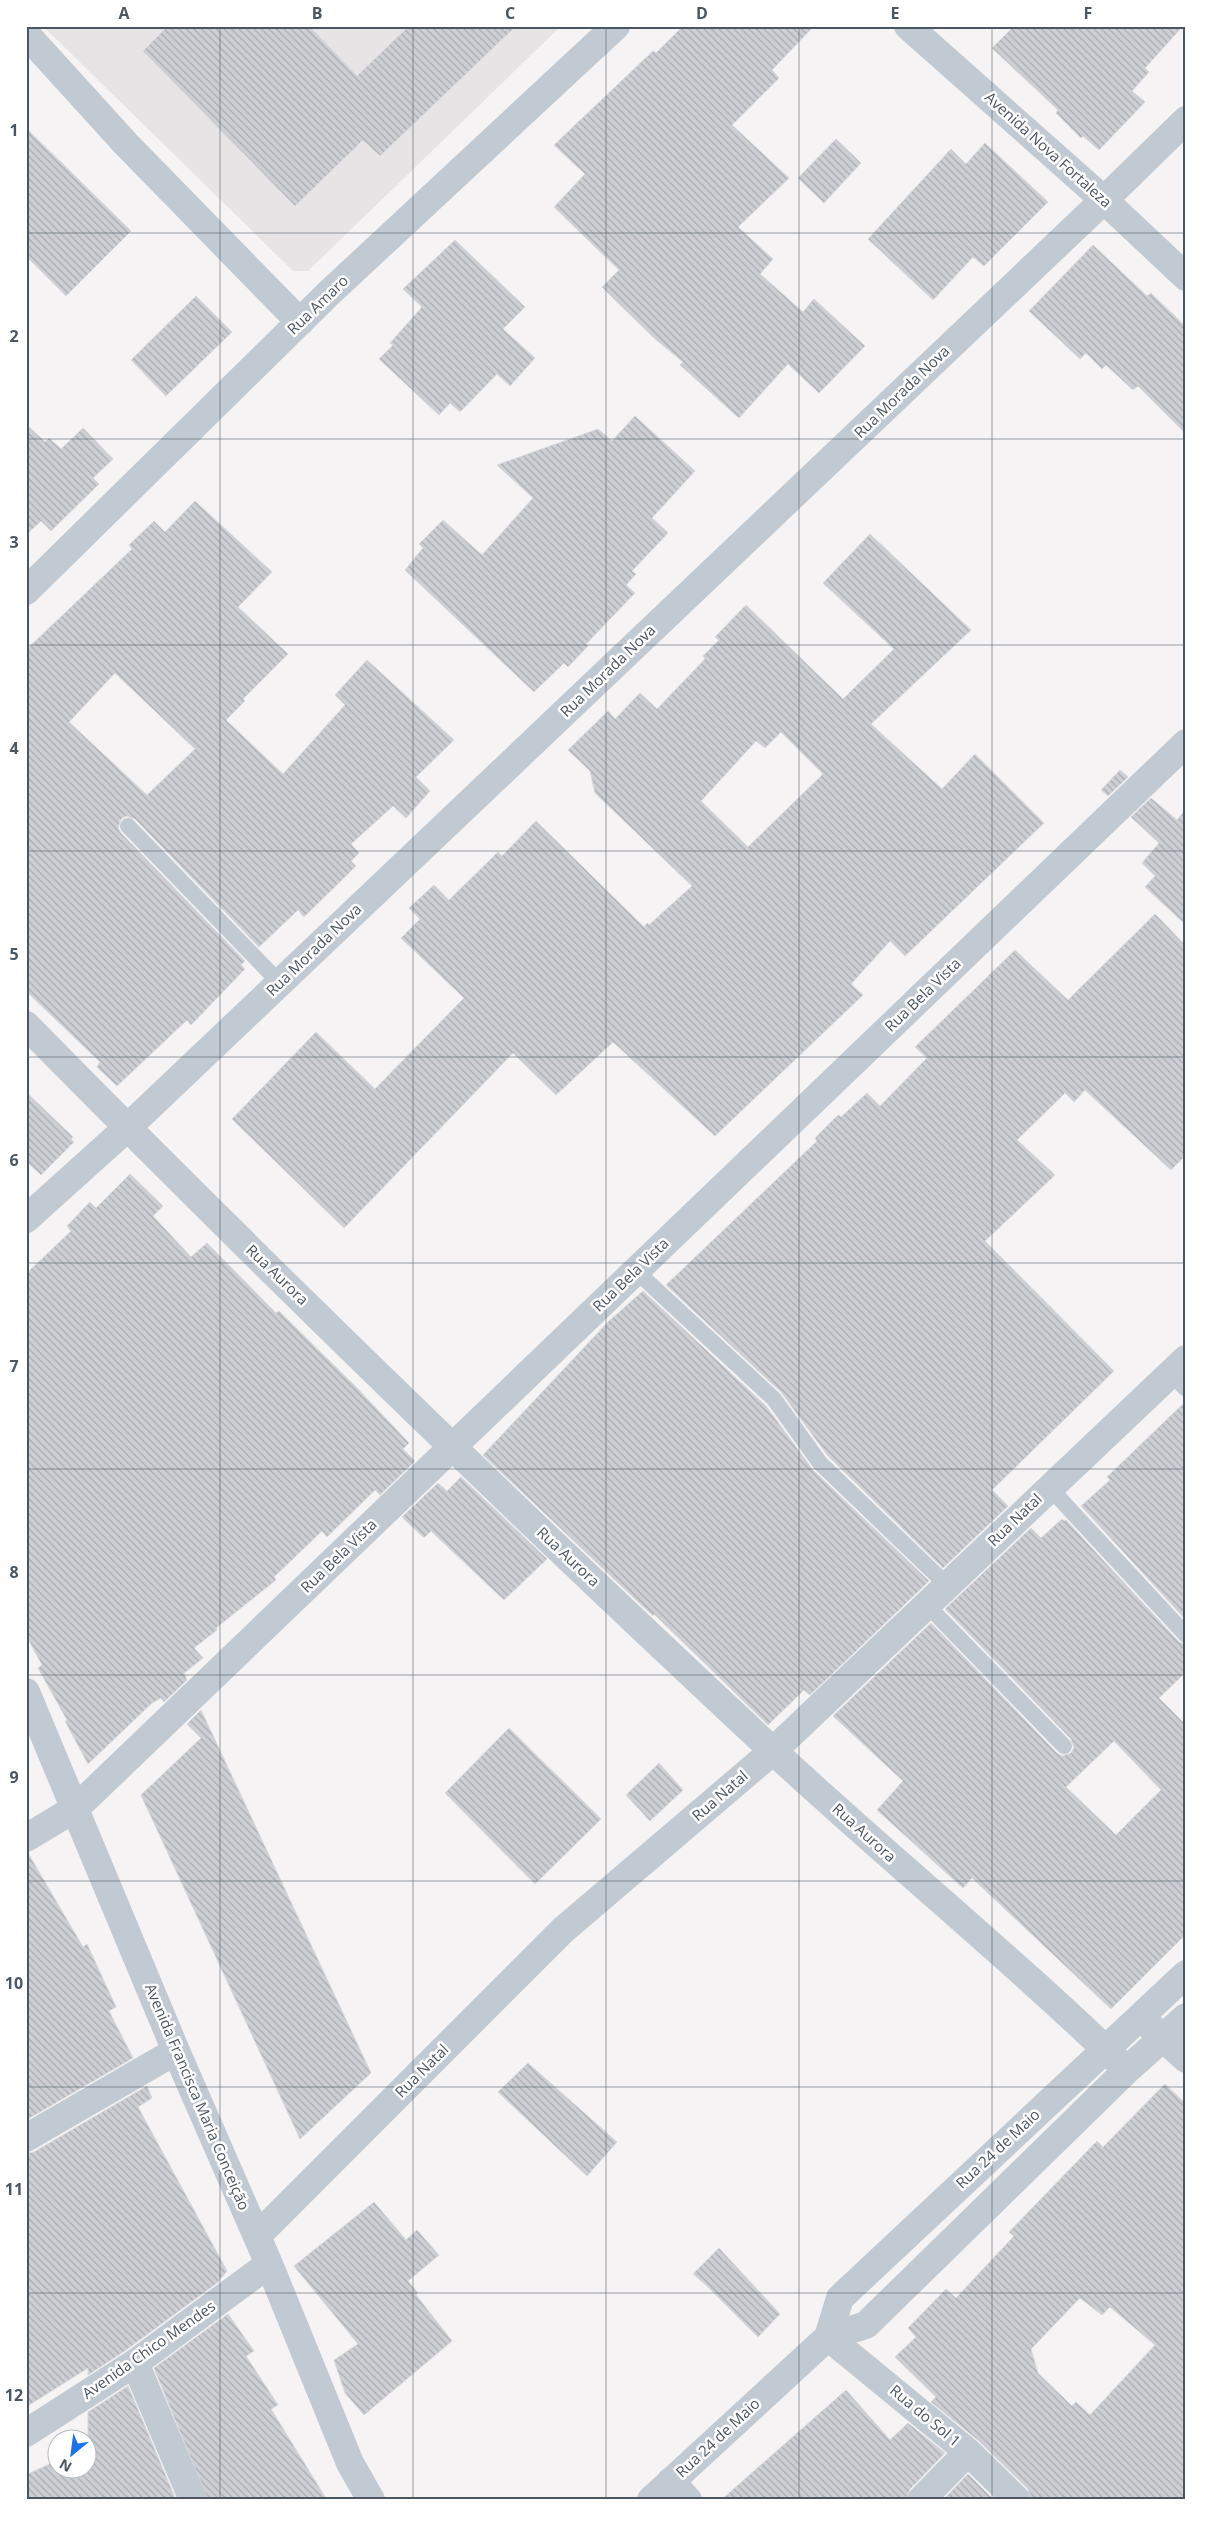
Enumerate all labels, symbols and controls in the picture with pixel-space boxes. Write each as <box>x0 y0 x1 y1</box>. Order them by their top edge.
text: A <box>118 2 130 24</box>
text: B <box>312 2 322 24</box>
text: C <box>505 2 515 24</box>
text: D <box>696 2 708 24</box>
text: E <box>891 2 900 24</box>
text: F <box>1084 2 1092 24</box>
street label: Avenida Nova Fortaleza <box>981 87 1116 212</box>
text: 1 <box>9 119 19 141</box>
street label: Rua Amaro <box>282 270 352 338</box>
text: 2 <box>9 325 19 347</box>
street label: Rua Morada Nova <box>849 341 953 442</box>
text: 3 <box>9 531 19 553</box>
street label: Rua Morada Nova <box>555 620 659 721</box>
text: 4 <box>9 737 19 759</box>
street label: Rua Morada Nova <box>261 899 365 1000</box>
text: 5 <box>9 943 19 965</box>
street label: Rua Bela Vista <box>880 953 965 1036</box>
text: 6 <box>9 1149 19 1171</box>
street label: Rua Bela Vista <box>588 1233 673 1316</box>
street label: Rua Aurora <box>242 1240 313 1309</box>
text: 7 <box>9 1355 19 1377</box>
street label: Rua Natal <box>983 1489 1046 1550</box>
street label: Rua Bela Vista <box>296 1514 381 1597</box>
street label: Rua Aurora <box>533 1522 604 1591</box>
text: 8 <box>9 1561 19 1583</box>
street label: Rua Natal <box>687 1765 751 1825</box>
text: 9 <box>9 1766 19 1788</box>
street label: Rua Aurora <box>829 1798 901 1866</box>
text: 10 <box>5 1972 23 1994</box>
street label: Avenida Francisca Maria Conceição <box>141 1980 255 2213</box>
street label: Rua Natal <box>390 2039 452 2101</box>
street label: Rua 24 de Maio <box>951 2104 1044 2192</box>
text: 11 <box>5 2178 23 2200</box>
street label: Avenida Chico Mendes <box>78 2296 219 2403</box>
street label: Rua do Sol 1 <box>886 2380 965 2451</box>
text: 12 <box>5 2384 23 2406</box>
street label: Rua 24 de Maio <box>671 2393 764 2481</box>
north arrow <box>48 2428 98 2478</box>
text: N <box>56 2455 75 2477</box>

